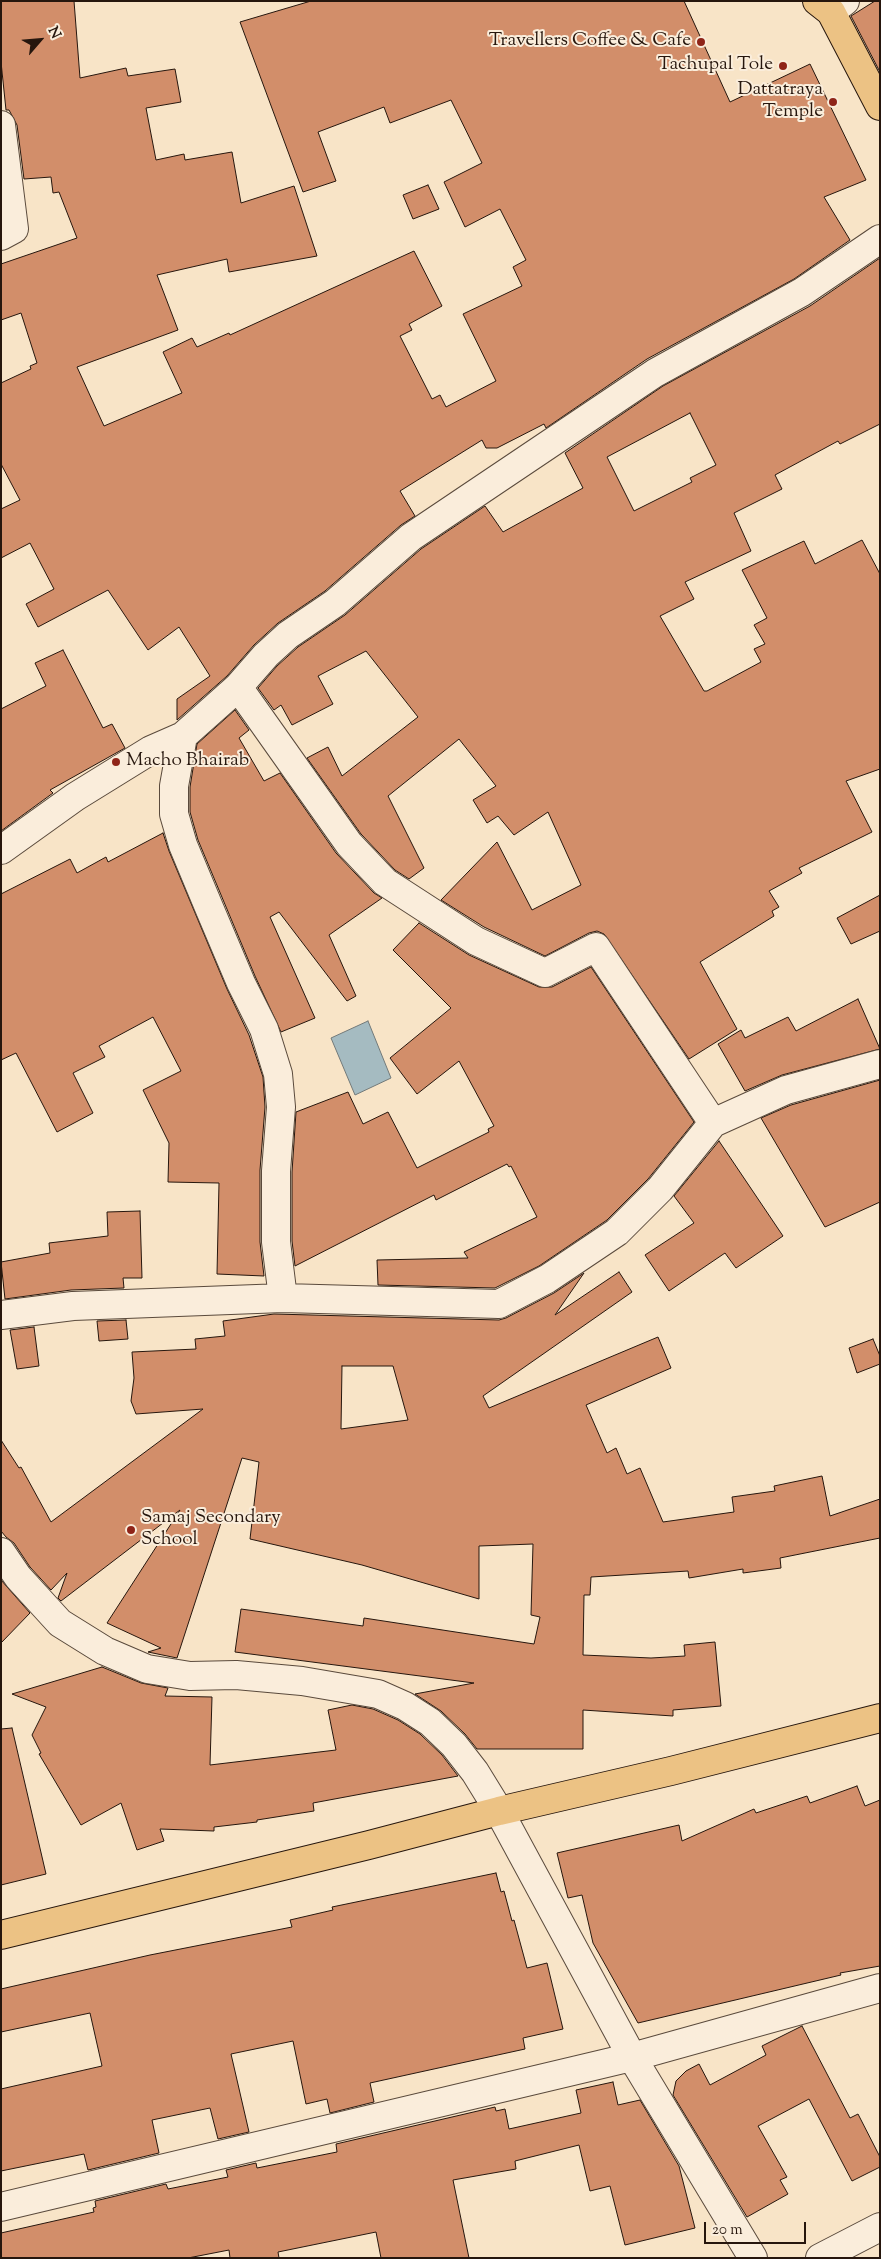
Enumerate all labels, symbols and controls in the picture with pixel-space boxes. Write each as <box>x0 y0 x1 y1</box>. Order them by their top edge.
north arrow <box>15 15 65 65</box>
text: N <box>42 24 65 43</box>
place label: Travellers Coffee & Cafe <box>489 31 691 53</box>
marker: Travellers Coffee & Cafe <box>695 36 707 48</box>
place label: Tachupal Tole <box>658 55 773 77</box>
marker: Tachupal Tole <box>777 60 789 72</box>
place label: Dattatraya Temple <box>737 80 823 124</box>
marker: Dattatraya Temple <box>827 96 839 108</box>
place label: Macho Bhairab <box>126 751 249 773</box>
marker: Macho Bhairab <box>110 756 122 768</box>
place label: Samaj Secondary School <box>141 1508 281 1552</box>
marker: Samaj Secondary School <box>125 1524 137 1536</box>
scale bar <box>706 2212 808 2244</box>
text: 20 m <box>712 2220 743 2241</box>

